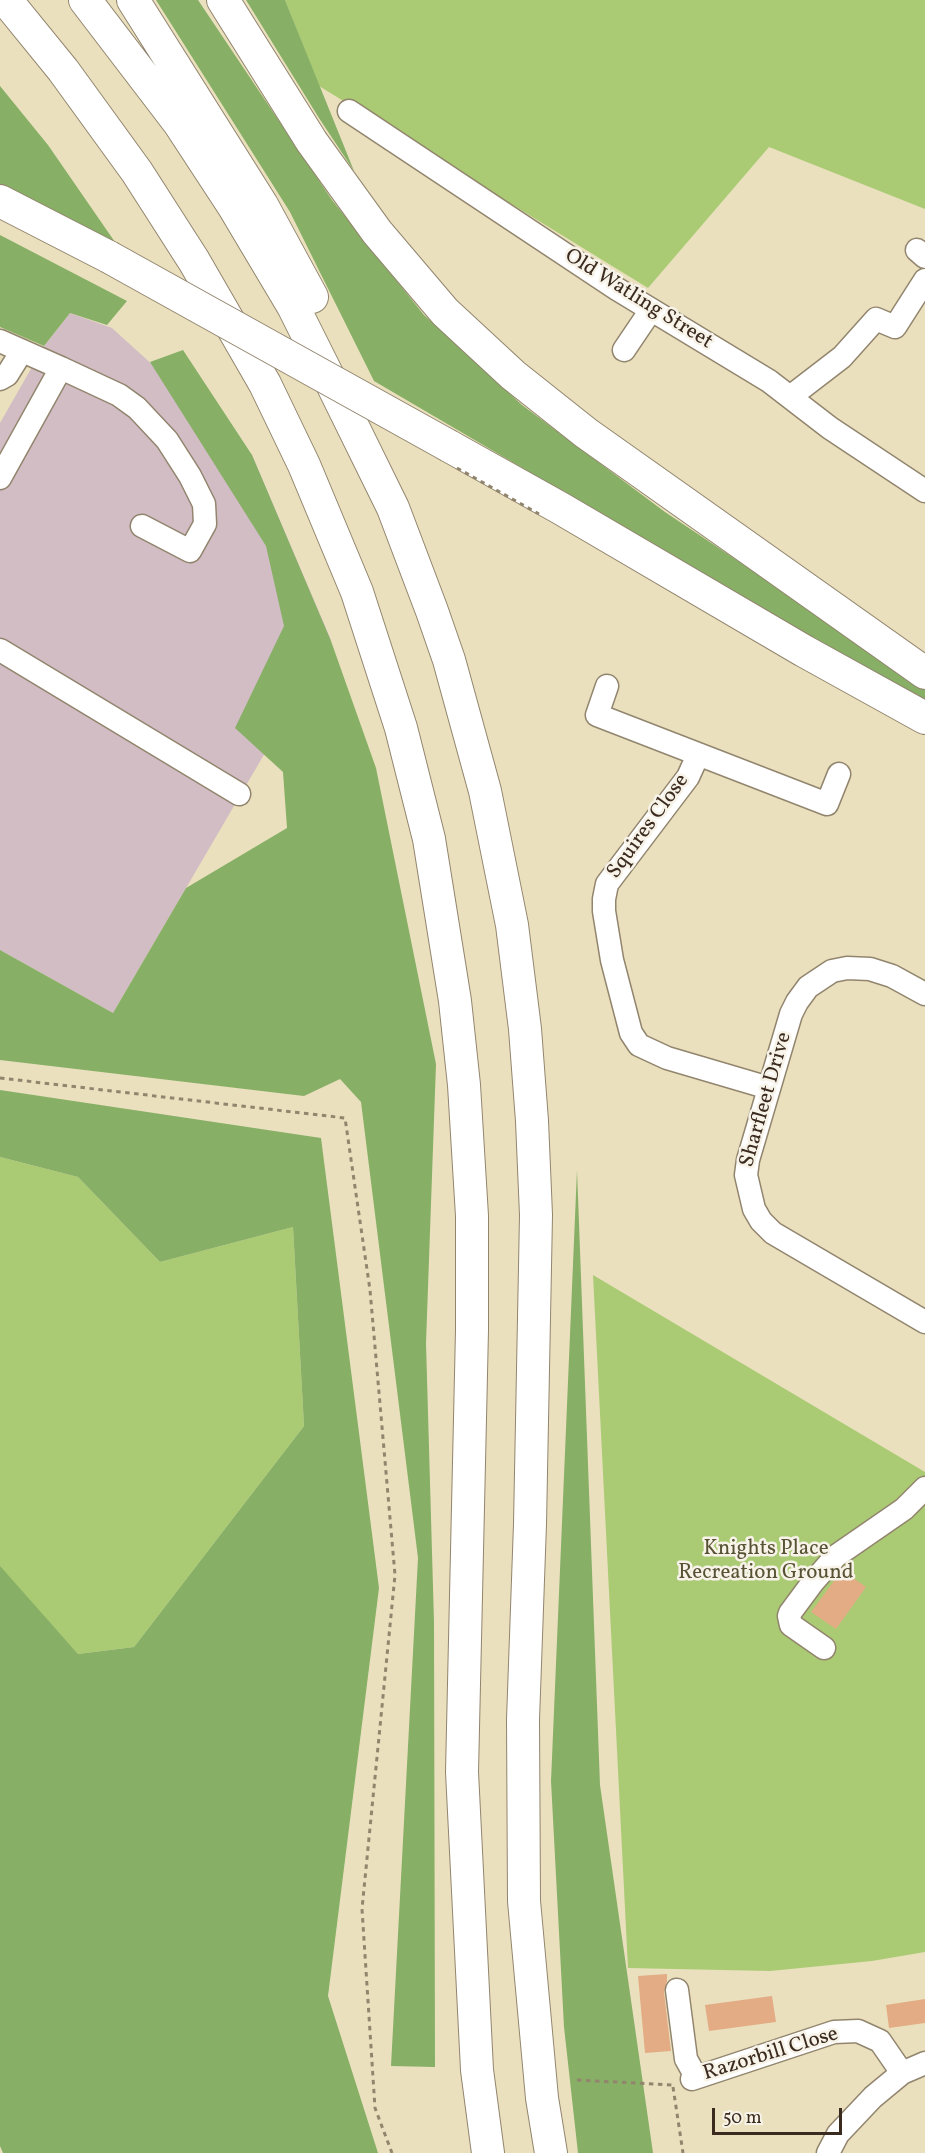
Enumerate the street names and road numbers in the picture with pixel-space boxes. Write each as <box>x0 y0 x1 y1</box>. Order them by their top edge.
street label: Old Watling Street <box>559 244 717 356</box>
street label: Squires Close <box>603 770 695 884</box>
street label: Sharfleet Drive <box>736 1030 798 1170</box>
street label: Razorbill Close <box>700 2022 842 2088</box>

